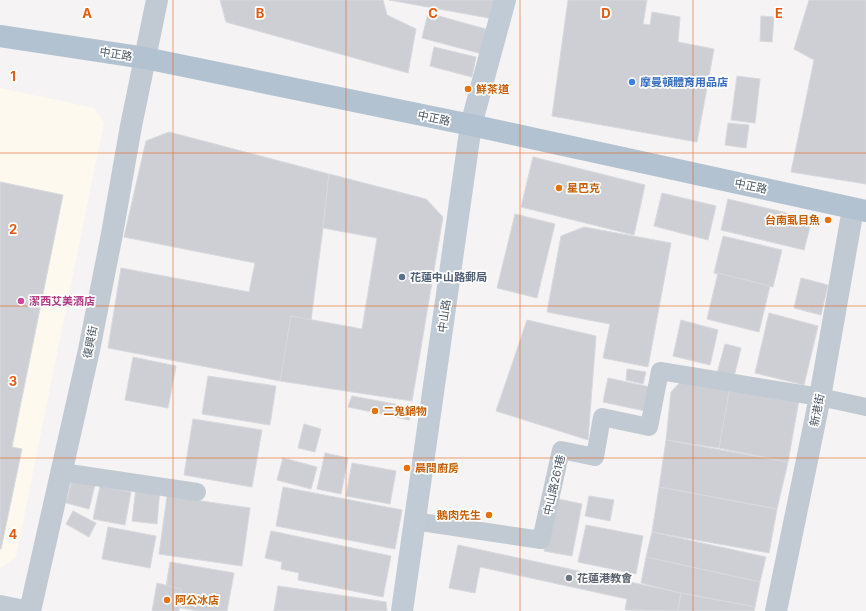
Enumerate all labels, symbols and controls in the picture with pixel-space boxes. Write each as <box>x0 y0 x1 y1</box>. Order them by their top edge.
text: A <box>82 5 92 21</box>
text: B <box>256 5 265 21</box>
text: C <box>428 5 438 21</box>
text: D <box>601 5 611 21</box>
text: E <box>775 5 783 21</box>
street label: 中正路 <box>99 45 133 63</box>
text: 1 <box>10 68 16 84</box>
place label: 摩曼頓體育用品店 <box>640 75 728 89</box>
marker: 摩曼頓體育用品店 <box>627 77 637 87</box>
place label: 鮮茶道 <box>476 82 510 96</box>
marker: 鮮茶道 <box>463 84 473 94</box>
street label: 中正路 <box>416 108 452 128</box>
street label: 中正路 <box>733 176 769 196</box>
place label: 星巴克 <box>567 181 600 195</box>
marker: 星巴克 <box>554 183 564 193</box>
place label: 台南虱目魚 <box>765 213 820 227</box>
marker: 台南虱目魚 <box>823 215 833 225</box>
text: 2 <box>9 221 17 237</box>
place label: 花蓮中山路郵局 <box>410 270 487 284</box>
marker: 花蓮中山路郵局 <box>397 272 407 282</box>
place label: 潔西艾美酒店 <box>29 294 95 308</box>
marker: 潔西艾美酒店 <box>16 296 26 306</box>
street label: 中山路 <box>435 299 453 333</box>
street label: 復興街 <box>80 324 100 360</box>
text: 3 <box>9 373 17 389</box>
street label: 新港街 <box>807 392 827 428</box>
place label: 二鬼鍋物 <box>383 404 427 418</box>
marker: 二鬼鍋物 <box>370 406 380 416</box>
street label: 中山路261巷 <box>540 453 568 517</box>
place label: 晨間廚房 <box>415 461 459 475</box>
marker: 晨間廚房 <box>402 463 412 473</box>
place label: 鵝肉先生 <box>436 508 481 522</box>
marker: 鵝肉先生 <box>484 510 494 520</box>
text: 4 <box>9 526 18 542</box>
place label: 花蓮港教會 <box>577 571 632 585</box>
marker: 花蓮港教會 <box>564 573 574 583</box>
place label: 阿公冰店 <box>175 593 219 607</box>
marker: 阿公冰店 <box>162 595 172 605</box>

